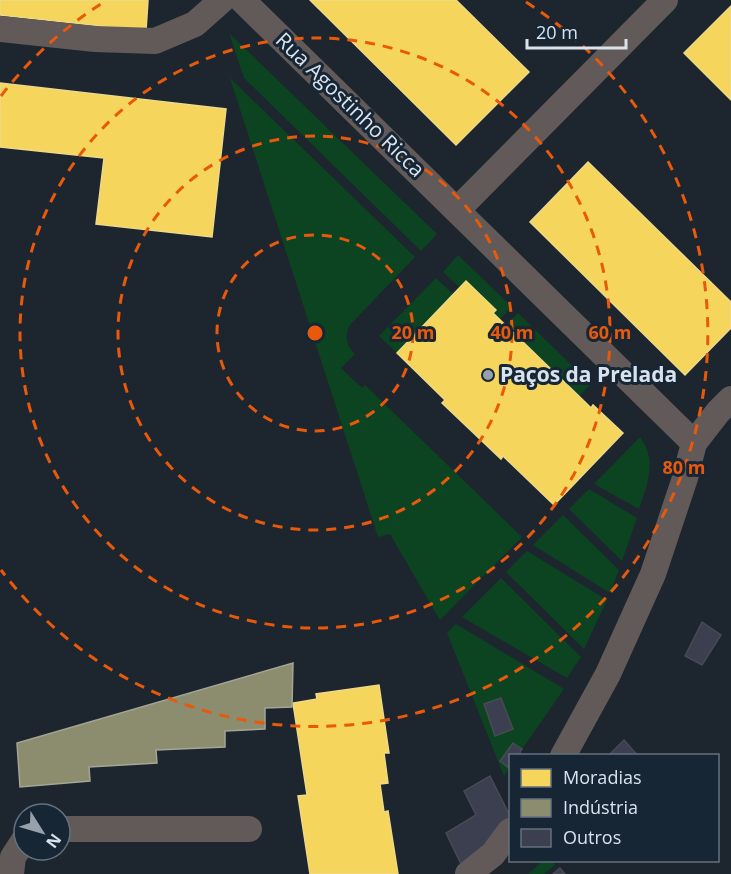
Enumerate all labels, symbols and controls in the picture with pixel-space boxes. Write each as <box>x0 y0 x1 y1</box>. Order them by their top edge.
scale bar <box>527 12 626 50</box>
text: 20 m <box>536 20 578 44</box>
street label: Rua Agostinho Ricca <box>270 26 431 183</box>
text: 20 m <box>392 320 434 344</box>
text: 40 m <box>491 320 533 344</box>
text: 60 m <box>589 320 631 344</box>
centre of rings <box>305 323 325 343</box>
place label: Paços da Prelada <box>500 360 677 388</box>
marker: Paços da Prelada <box>481 368 495 382</box>
text: 80 m <box>663 455 705 479</box>
legend <box>509 754 719 862</box>
text: Moradias <box>563 765 642 789</box>
text: Indústria <box>563 795 638 819</box>
north arrow <box>12 802 72 862</box>
text: Outros <box>563 825 621 849</box>
text: N <box>41 829 67 853</box>

